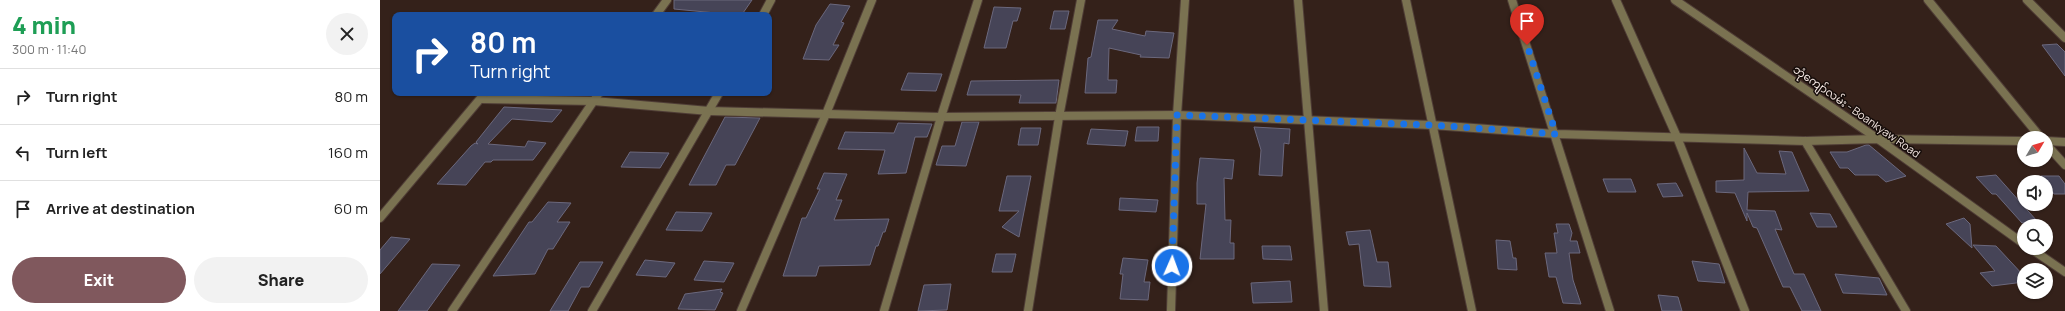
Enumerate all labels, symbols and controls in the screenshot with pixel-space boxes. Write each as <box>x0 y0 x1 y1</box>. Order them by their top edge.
pin <box>1510 4 1544 45</box>
text: 4 min <box>12 8 76 41</box>
icon: arrive <box>1516 10 1538 32</box>
button: close <box>326 13 368 55</box>
text: 80 m <box>470 23 536 61</box>
icon: right <box>404 28 456 80</box>
text: 300 m · 11:40 <box>12 40 86 58</box>
text: Turn right <box>470 59 551 83</box>
street label: ဘုံကျော်လမ်း - Boankyaw Road <box>1789 61 1923 162</box>
icon: right <box>12 86 34 108</box>
text: Turn right <box>46 86 117 107</box>
text: 80 m <box>334 86 368 107</box>
north arrow <box>2017 131 2053 167</box>
map controls <box>2017 131 2053 299</box>
icon: left <box>12 142 34 164</box>
text: Turn left <box>46 142 108 163</box>
text: 160 m <box>328 142 368 163</box>
button: sound <box>2017 175 2053 211</box>
icon: arrive <box>12 198 34 220</box>
text: Arrive at destination <box>46 198 195 219</box>
text: 60 m <box>334 198 368 219</box>
button: search <box>2017 219 2053 255</box>
position arrow <box>1151 245 1193 287</box>
button: Exit <box>12 257 186 303</box>
button: Share <box>194 257 368 303</box>
button: layers <box>2017 263 2053 299</box>

